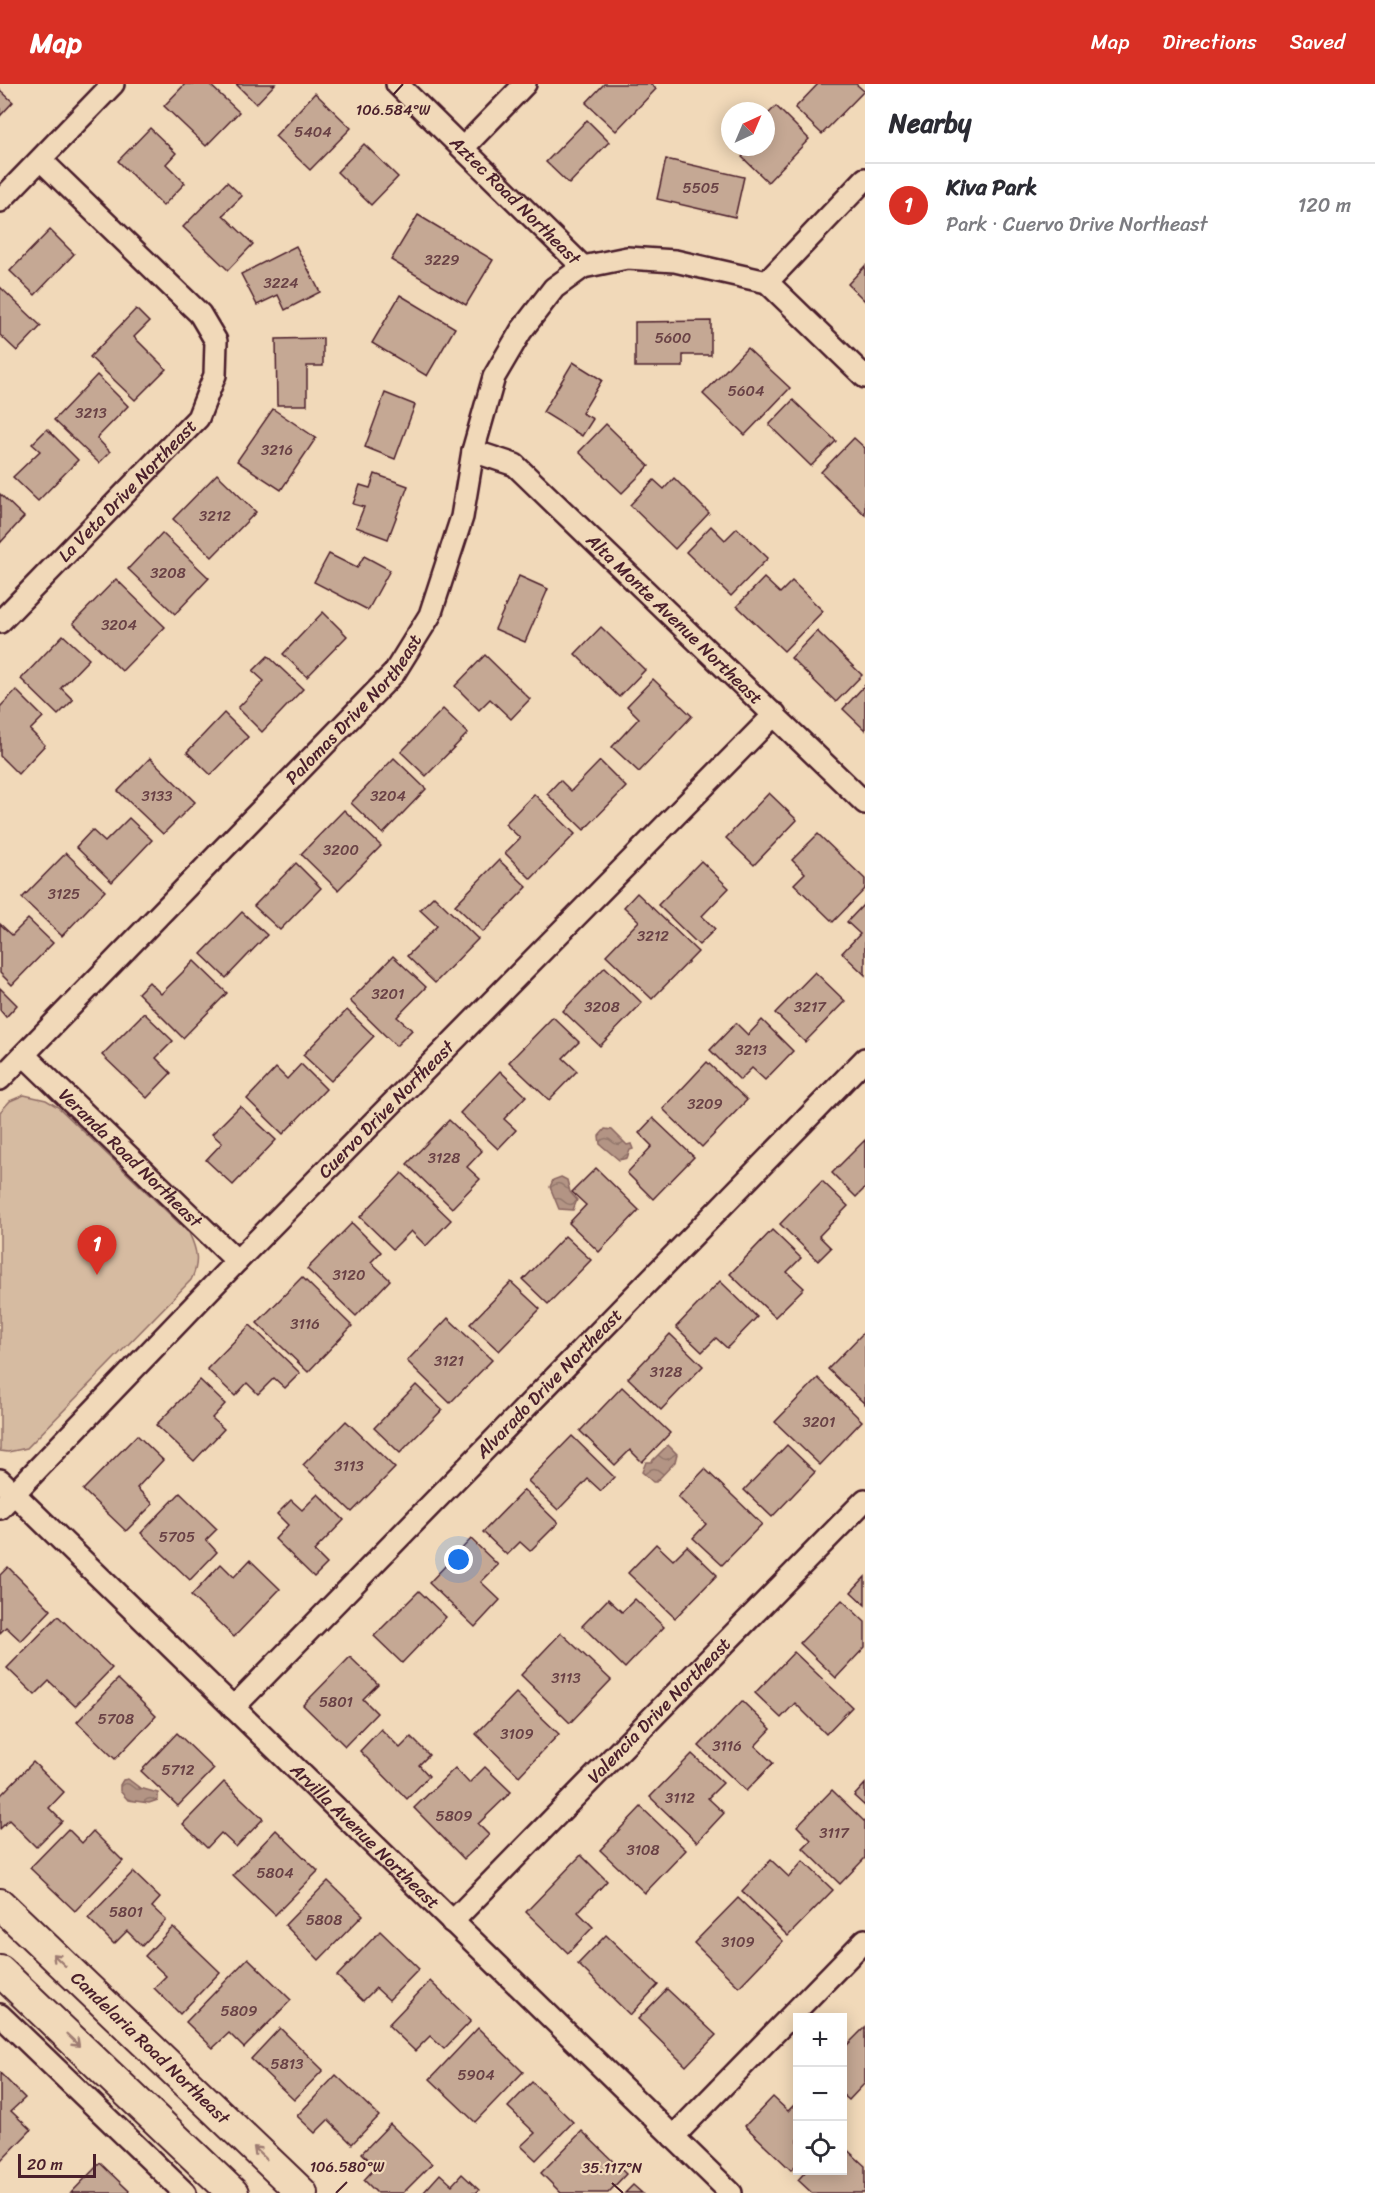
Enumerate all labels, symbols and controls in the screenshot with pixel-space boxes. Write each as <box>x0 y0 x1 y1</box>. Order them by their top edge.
text: Map <box>30 18 82 67</box>
text: Map <box>1091 23 1129 61</box>
text: Directions <box>1162 23 1257 61</box>
text: Saved <box>1290 23 1345 61</box>
text: 106.584°W <box>356 97 431 123</box>
text: Nearby <box>889 100 971 146</box>
north arrow <box>721 102 775 156</box>
house number: 5404 <box>294 119 332 145</box>
street label: Aztec Road Northeast <box>441 127 589 273</box>
text: Kiva Park <box>946 168 1037 207</box>
house number: 5505 <box>683 175 719 201</box>
text: 1 <box>904 188 913 223</box>
text: 120 m <box>1298 188 1351 223</box>
text: Park · Cuervo Drive Northeast <box>946 207 1208 242</box>
house number: 3229 <box>425 247 459 273</box>
house number: 3224 <box>264 270 298 296</box>
house number: 5600 <box>655 325 691 351</box>
house number: 5604 <box>728 378 764 404</box>
house number: 3213 <box>75 400 107 426</box>
street label: La Veta Drive Northeast <box>50 411 205 570</box>
house number: 3216 <box>261 437 293 463</box>
house number: 3212 <box>199 503 231 529</box>
street label: Alta Monte Avenue Northeast <box>578 525 771 713</box>
house number: 3208 <box>150 560 186 586</box>
house number: 3204 <box>101 612 137 638</box>
street label: Palomas Drive Northeast <box>277 627 431 793</box>
house number: 3133 <box>141 783 173 809</box>
house number: 3204 <box>370 783 406 809</box>
house number: 3200 <box>323 837 359 863</box>
house number: 3125 <box>48 881 80 907</box>
house number: 3212 <box>637 923 669 949</box>
house number: 3201 <box>372 981 404 1007</box>
house number: 3208 <box>584 994 620 1020</box>
house number: 3217 <box>794 994 827 1020</box>
street label: Cuervo Drive Northeast <box>310 1032 463 1186</box>
house number: 3213 <box>735 1037 767 1063</box>
street label: Veranda Road Northeast <box>51 1080 211 1236</box>
house number: 3209 <box>687 1091 723 1117</box>
house number: 3128 <box>428 1145 460 1171</box>
pin: 1 <box>78 1226 116 1275</box>
house number: 3120 <box>333 1262 365 1288</box>
street label: Alvarado Drive Northeast <box>467 1301 630 1467</box>
house number: 3116 <box>290 1311 320 1337</box>
house number: 3121 <box>434 1348 464 1374</box>
house number: 3128 <box>650 1359 682 1385</box>
house number: 3201 <box>803 1409 835 1435</box>
house number: 3113 <box>334 1453 364 1479</box>
house number: 5705 <box>159 1524 195 1550</box>
your location <box>444 1545 473 1574</box>
street label: Valencia Drive Northeast <box>579 1629 739 1791</box>
house number: 3113 <box>551 1665 581 1691</box>
house number: 5801 <box>319 1689 353 1715</box>
house number: 5708 <box>98 1706 134 1732</box>
house number: 3109 <box>500 1721 534 1747</box>
house number: 3116 <box>712 1733 742 1759</box>
street label: Arvilla Avenue Northeast <box>282 1754 448 1917</box>
house number: 5712 <box>162 1757 195 1783</box>
house number: 3112 <box>665 1785 695 1811</box>
house number: 5809 <box>436 1803 472 1829</box>
house number: 3117 <box>819 1820 850 1846</box>
house number: 3108 <box>626 1837 660 1863</box>
house number: 5804 <box>256 1860 294 1886</box>
house number: 5801 <box>109 1899 143 1925</box>
house number: 5808 <box>306 1907 342 1933</box>
house number: 3109 <box>721 1929 755 1955</box>
one-way arrow <box>51 1952 66 1967</box>
street label: Candelaria Road Northeast <box>63 1963 238 2133</box>
house number: 5809 <box>221 1998 257 2024</box>
map controls <box>793 2013 847 2175</box>
button: + <box>793 2013 847 2067</box>
one-way arrow <box>65 2033 80 2047</box>
house number: 5813 <box>271 2051 303 2077</box>
house number: 5904 <box>457 2062 495 2088</box>
button: − <box>793 2067 847 2121</box>
button: locate <box>793 2121 847 2175</box>
one-way arrow <box>253 2145 268 2160</box>
text: 20 m <box>27 2150 63 2179</box>
scale bar <box>18 2151 96 2178</box>
text: 106.580°W <box>310 2154 385 2180</box>
text: 35.117°N <box>582 2155 643 2181</box>

